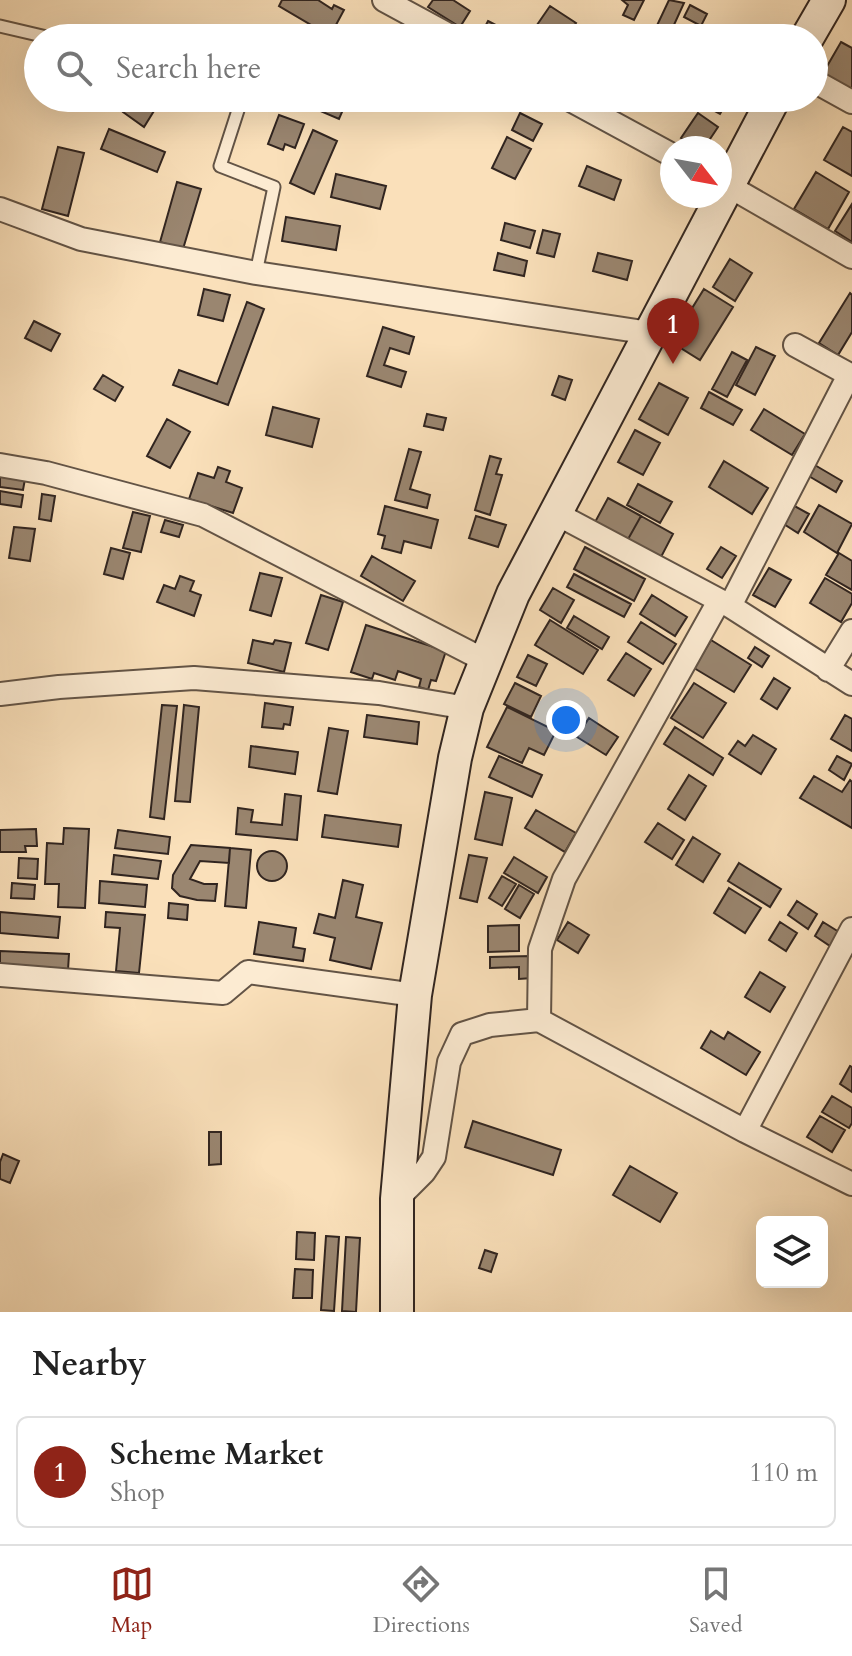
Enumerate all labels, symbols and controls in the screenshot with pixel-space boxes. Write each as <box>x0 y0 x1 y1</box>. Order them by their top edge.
search box <box>24 24 828 112</box>
icon: search <box>52 46 96 90</box>
text: Search here <box>116 48 261 89</box>
north arrow <box>660 136 732 208</box>
pin: 1 <box>647 298 699 364</box>
your location <box>546 700 586 740</box>
map controls <box>756 1216 828 1288</box>
button: layers <box>756 1216 828 1288</box>
text: Nearby <box>32 1341 147 1387</box>
text: Scheme Market <box>110 1434 323 1475</box>
text: 1 <box>53 1455 67 1490</box>
text: 110 m <box>749 1455 818 1490</box>
text: Shop <box>110 1475 165 1510</box>
tab: Map <box>110 1562 154 1640</box>
tab: Directions <box>373 1562 470 1640</box>
tab: Saved <box>689 1562 742 1640</box>

